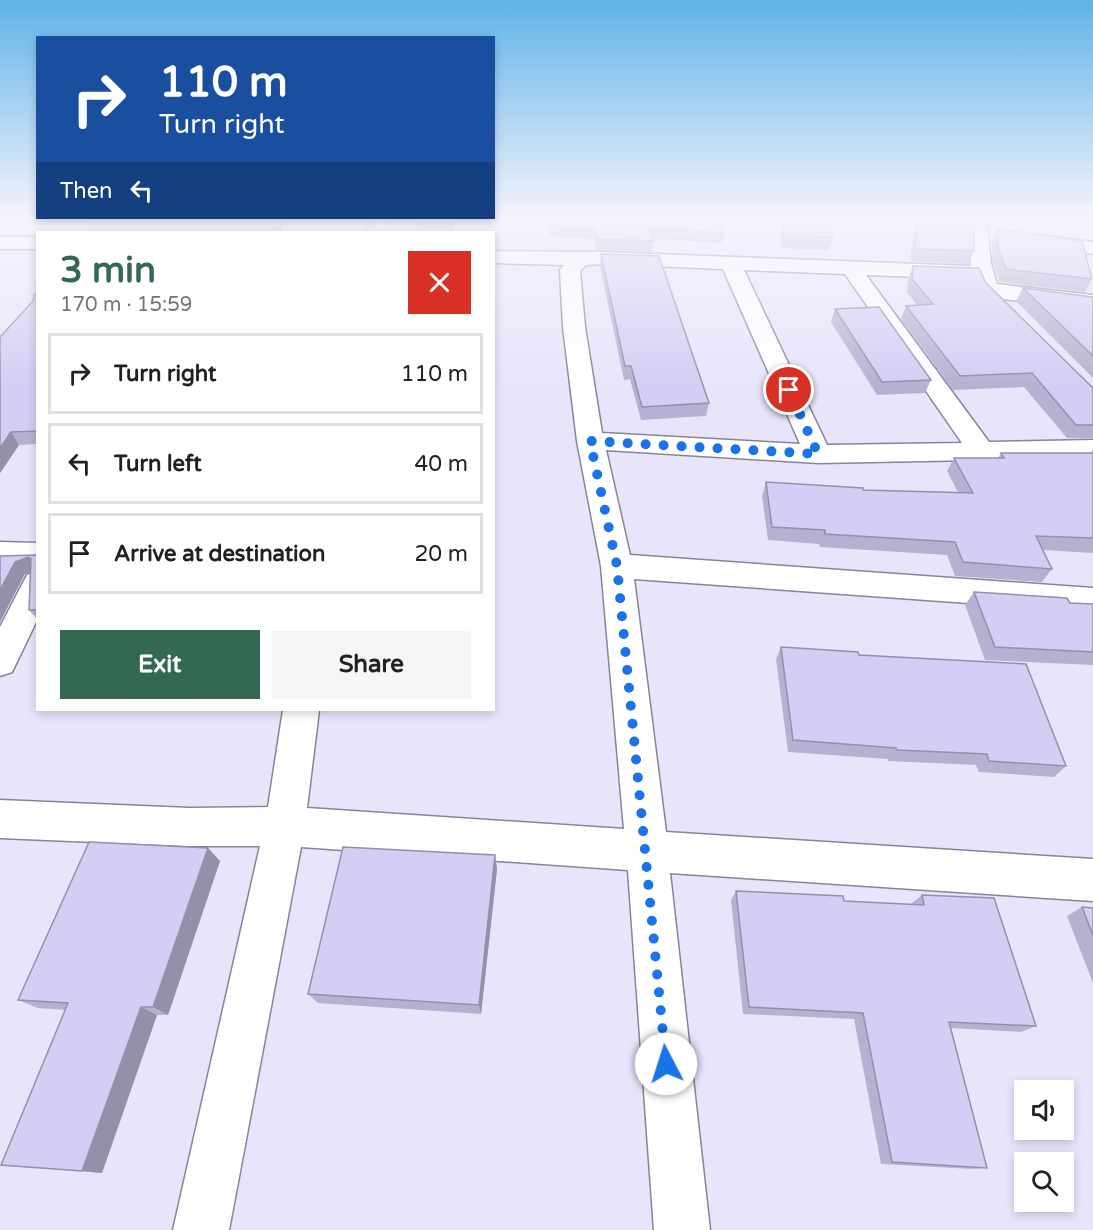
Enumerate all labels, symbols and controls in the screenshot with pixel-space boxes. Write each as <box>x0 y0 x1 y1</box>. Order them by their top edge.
text: 110 m <box>159 57 288 108</box>
icon: right <box>60 60 138 138</box>
text: Turn right <box>159 108 285 141</box>
icon: left <box>125 174 158 207</box>
text: Then <box>60 178 113 204</box>
text: 3 min <box>60 249 156 292</box>
button: close <box>408 251 471 314</box>
text: 170 m · 15:59 <box>60 293 192 317</box>
icon: right <box>63 357 96 390</box>
text: Turn right <box>114 361 216 387</box>
text: 110 m <box>401 361 468 387</box>
pin <box>763 364 814 415</box>
icon: arrive <box>772 373 805 406</box>
icon: left <box>63 447 96 480</box>
text: Turn left <box>114 451 202 477</box>
text: 40 m <box>414 451 468 477</box>
icon: arrive <box>63 537 96 570</box>
text: Arrive at destination <box>114 541 325 567</box>
text: 20 m <box>414 541 468 567</box>
button: Exit <box>60 630 260 699</box>
button: Share <box>272 630 471 699</box>
position arrow <box>634 1032 698 1096</box>
map controls <box>1014 1080 1074 1212</box>
button: sound <box>1014 1080 1074 1140</box>
button: search <box>1014 1152 1074 1212</box>

